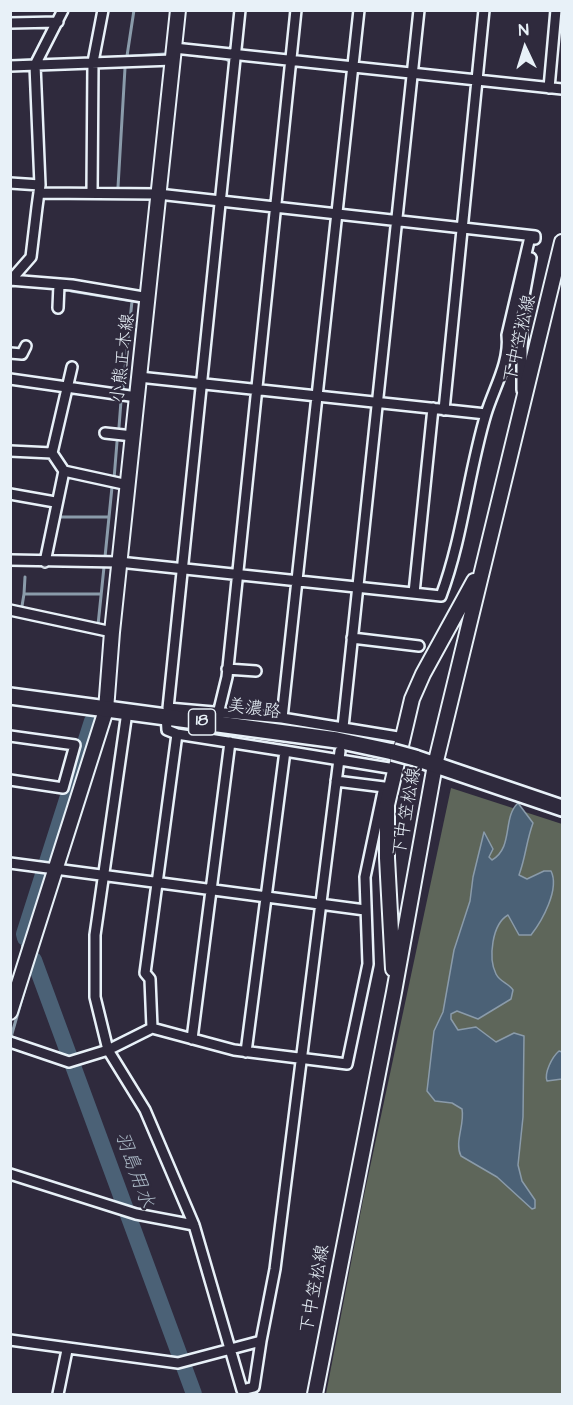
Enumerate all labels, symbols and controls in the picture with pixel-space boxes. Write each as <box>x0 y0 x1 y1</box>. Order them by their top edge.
north arrow <box>495 18 555 78</box>
text: N <box>518 19 530 41</box>
street label: 下中笠松線 <box>500 293 542 385</box>
street label: 小熊正木線 <box>108 312 140 404</box>
street label: 美濃路 <box>226 696 282 724</box>
road number: 18 <box>188 709 216 735</box>
street label: 下中笠松線 <box>390 766 426 858</box>
water label: 羽島用水 <box>108 1128 158 1212</box>
street label: 下中笠松線 <box>297 1243 335 1335</box>

